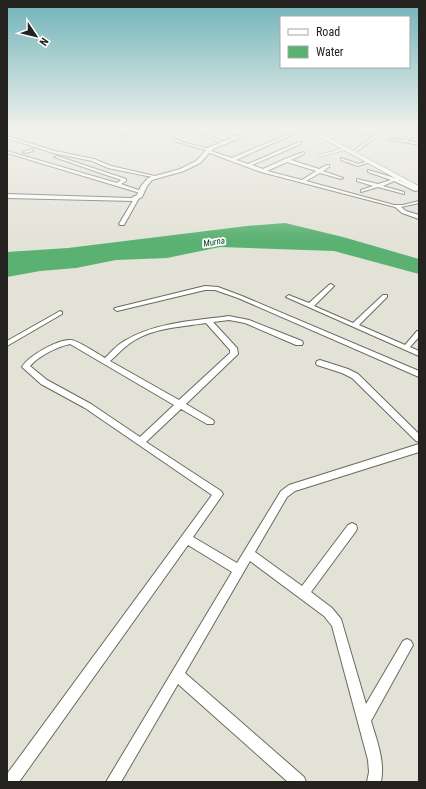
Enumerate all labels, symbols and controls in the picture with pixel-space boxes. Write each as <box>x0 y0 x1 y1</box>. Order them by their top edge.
north arrow <box>16 16 56 56</box>
legend <box>280 16 410 68</box>
text: Road <box>316 25 340 39</box>
text: N <box>36 35 51 48</box>
text: Water <box>316 45 344 59</box>
water label: Murna <box>202 235 226 249</box>

